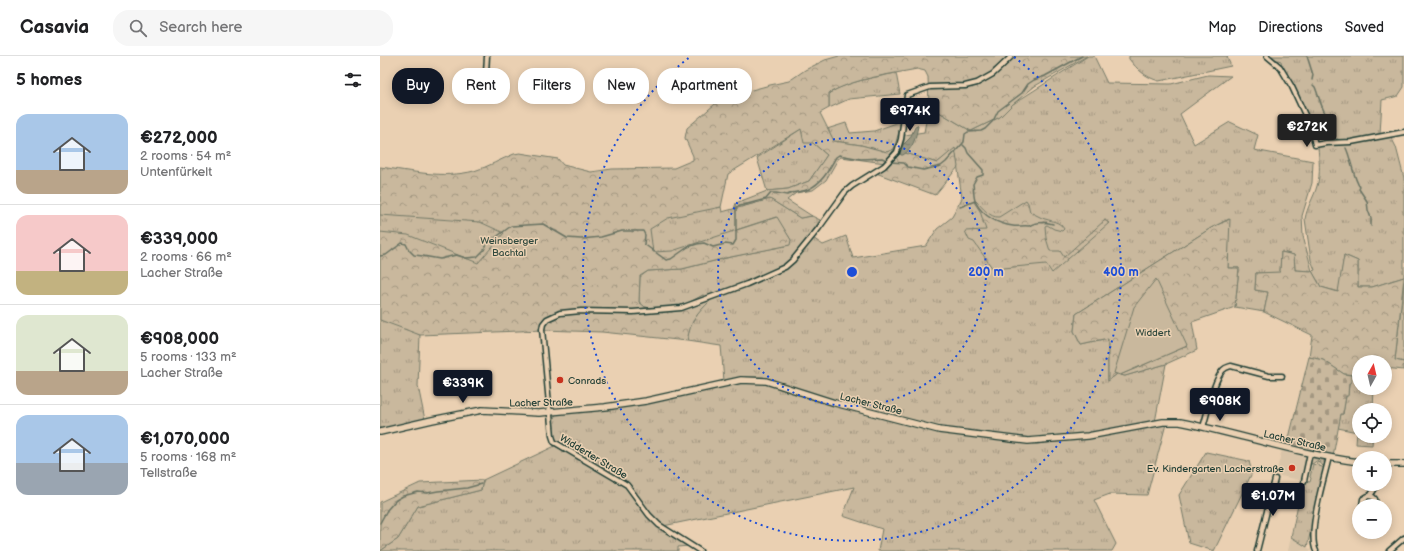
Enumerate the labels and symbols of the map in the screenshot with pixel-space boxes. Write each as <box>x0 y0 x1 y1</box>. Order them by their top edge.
pin: €974K <box>882 98 938 132</box>
pin: €272K <box>1279 114 1335 148</box>
park label: Weinsberger Bachtal <box>480 235 538 259</box>
centre of rings <box>845 265 859 279</box>
text: 200 m <box>968 265 1004 280</box>
text: 400 m <box>1103 265 1139 280</box>
park label: Widdert <box>1135 327 1171 339</box>
north arrow <box>1352 355 1392 395</box>
pin: €339K <box>435 370 491 404</box>
marker: Conrads <box>555 375 565 385</box>
place label: Conrads <box>568 375 606 387</box>
pin: €908K <box>1192 388 1248 422</box>
street label: Lacher Straße <box>838 390 903 418</box>
street label: Lacher Straße <box>509 396 573 410</box>
street label: Lacher Straße <box>1262 428 1327 454</box>
street label: Widderter Straße <box>558 432 629 482</box>
place label: Ev. Kindergarten Lacherstraße <box>1147 463 1284 475</box>
marker: Ev. Kindergarten Lacherstraße <box>1287 463 1297 473</box>
pin: €1.07M <box>1240 483 1306 517</box>

